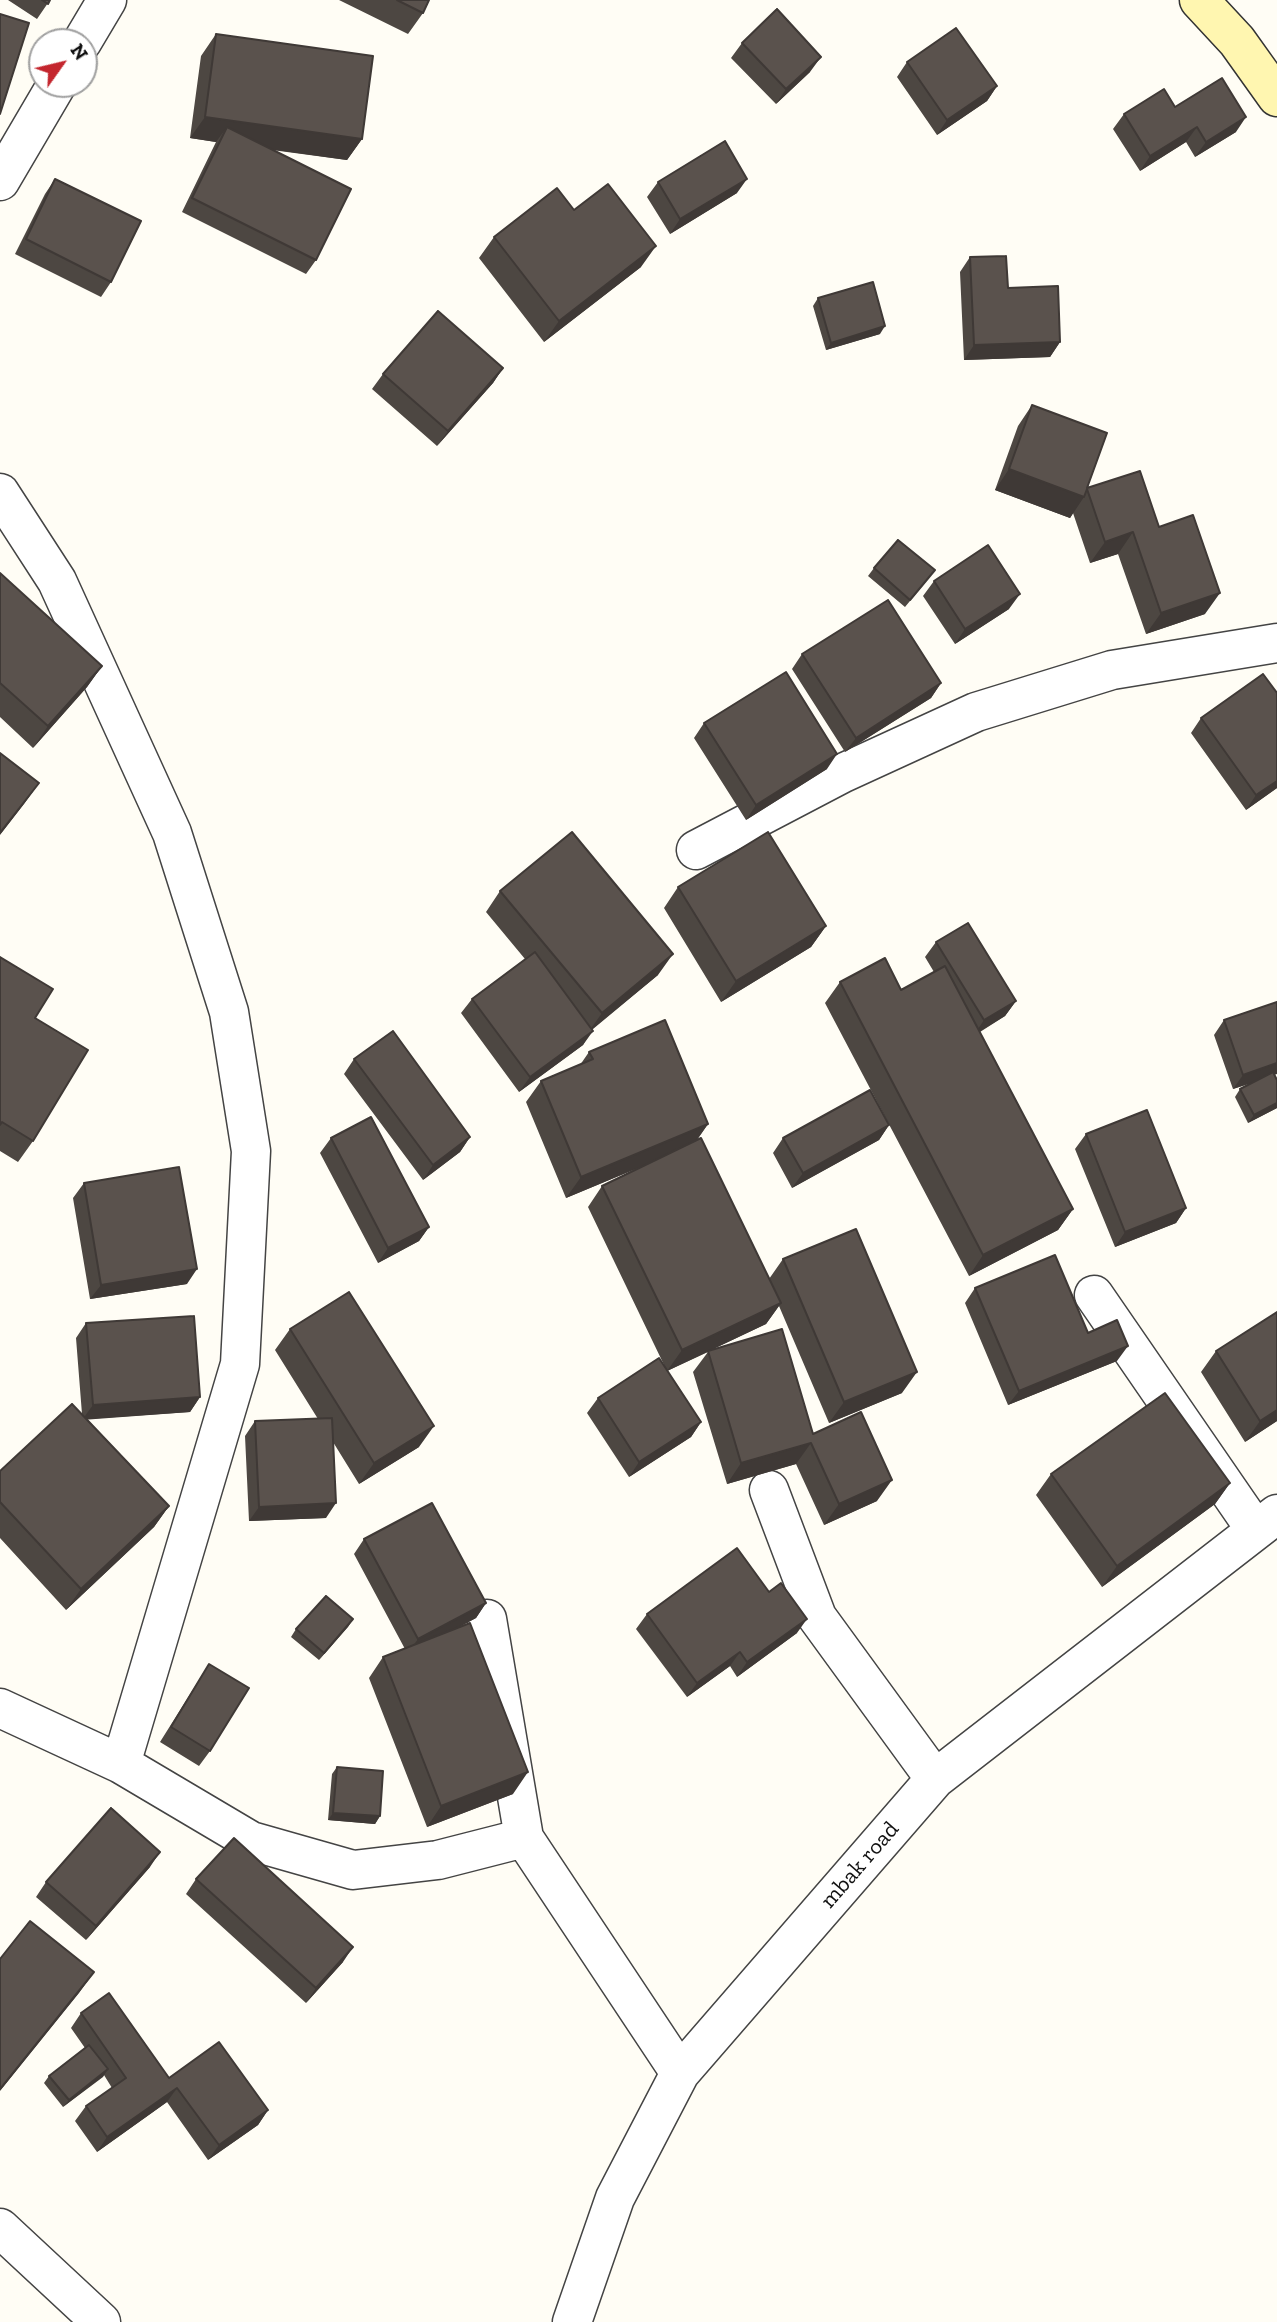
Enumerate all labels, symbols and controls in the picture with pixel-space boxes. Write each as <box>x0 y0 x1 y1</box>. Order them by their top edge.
north arrow <box>28 28 98 98</box>
text: N <box>66 40 93 65</box>
street label: mbak road <box>815 1816 905 1914</box>

